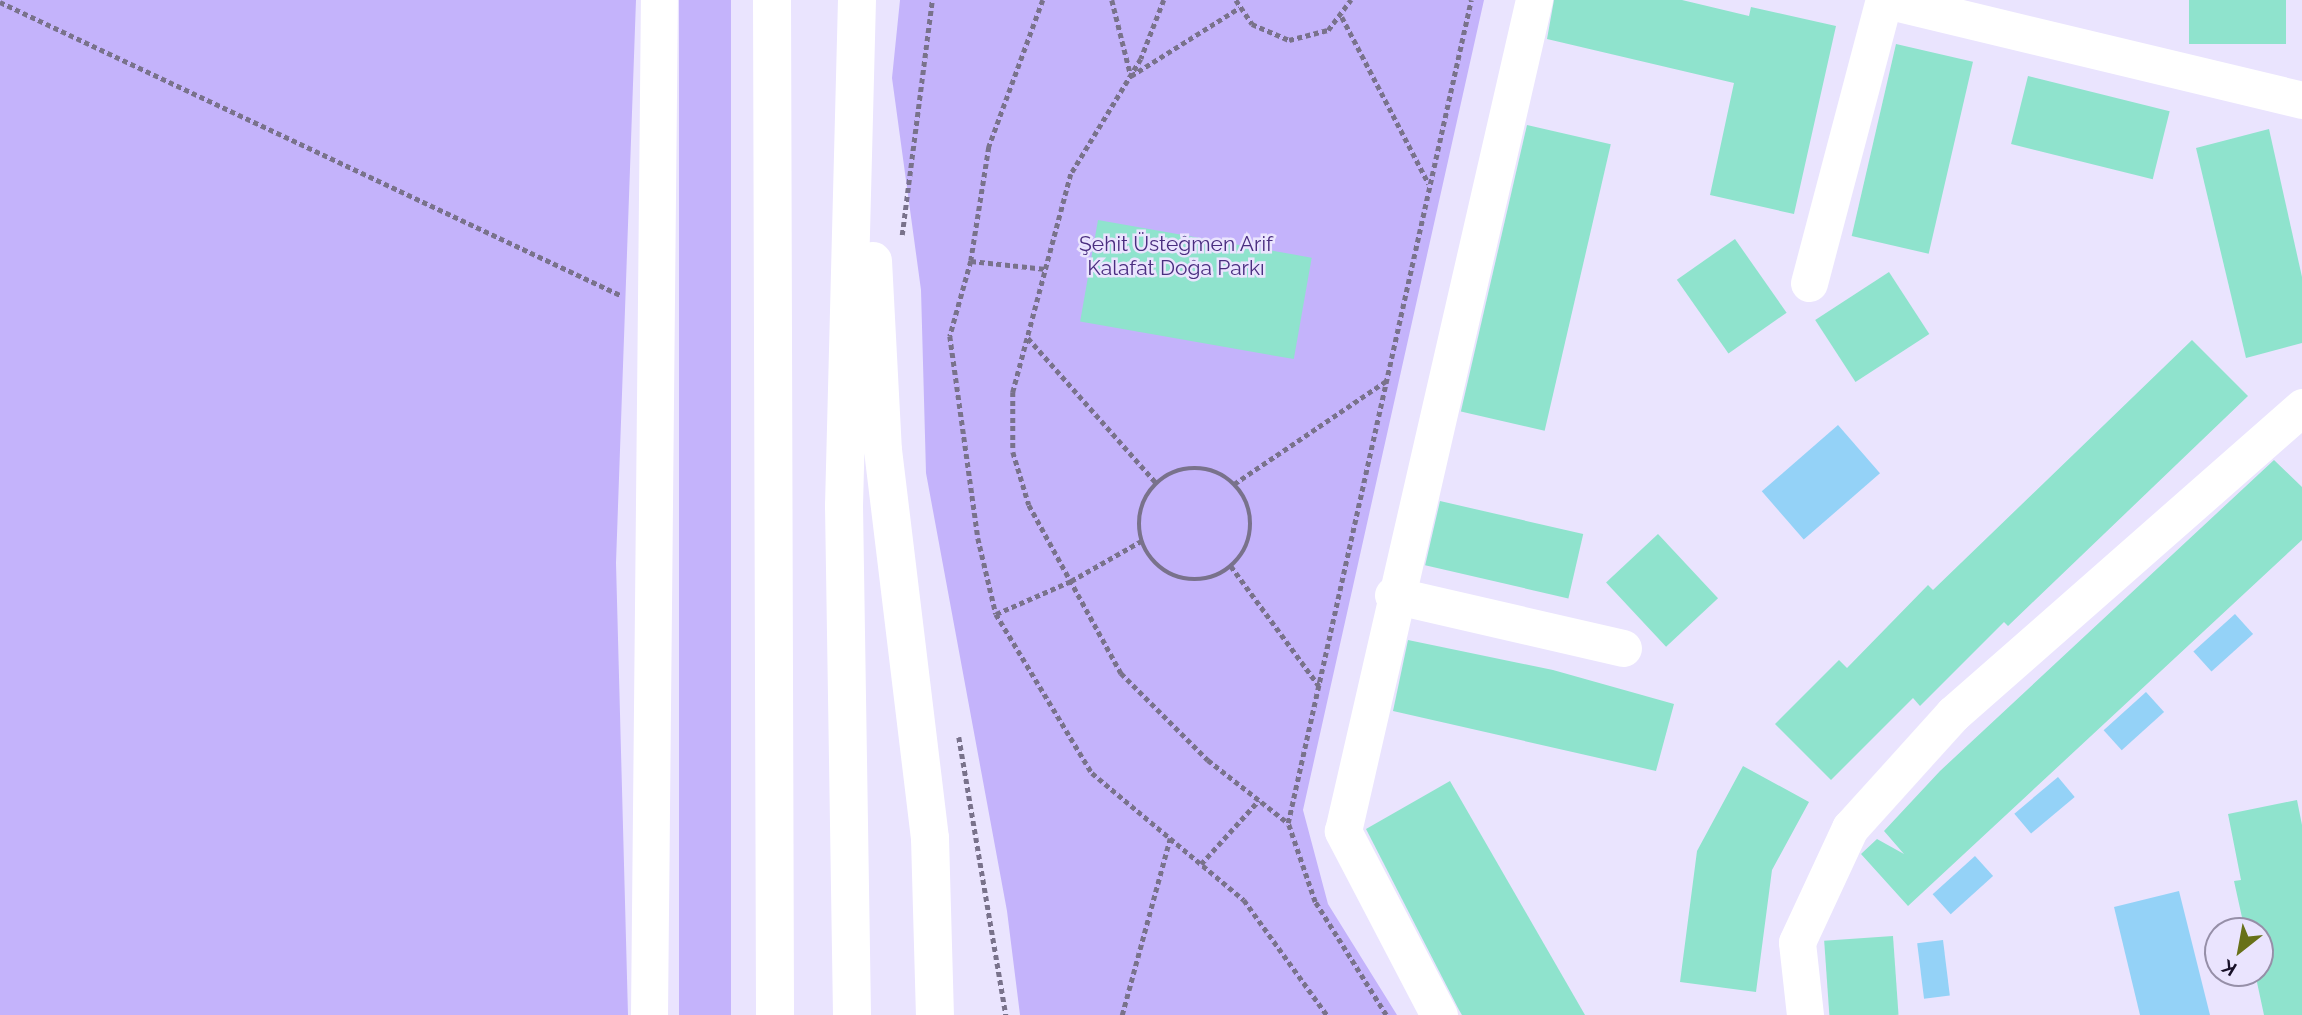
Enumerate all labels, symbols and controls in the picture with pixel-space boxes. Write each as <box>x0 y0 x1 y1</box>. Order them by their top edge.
park label: Şehit Üsteğmen Arif Kalafat Doğa Parkı <box>1079 231 1273 281</box>
north arrow <box>2204 917 2274 987</box>
text: K <box>2218 956 2240 981</box>

